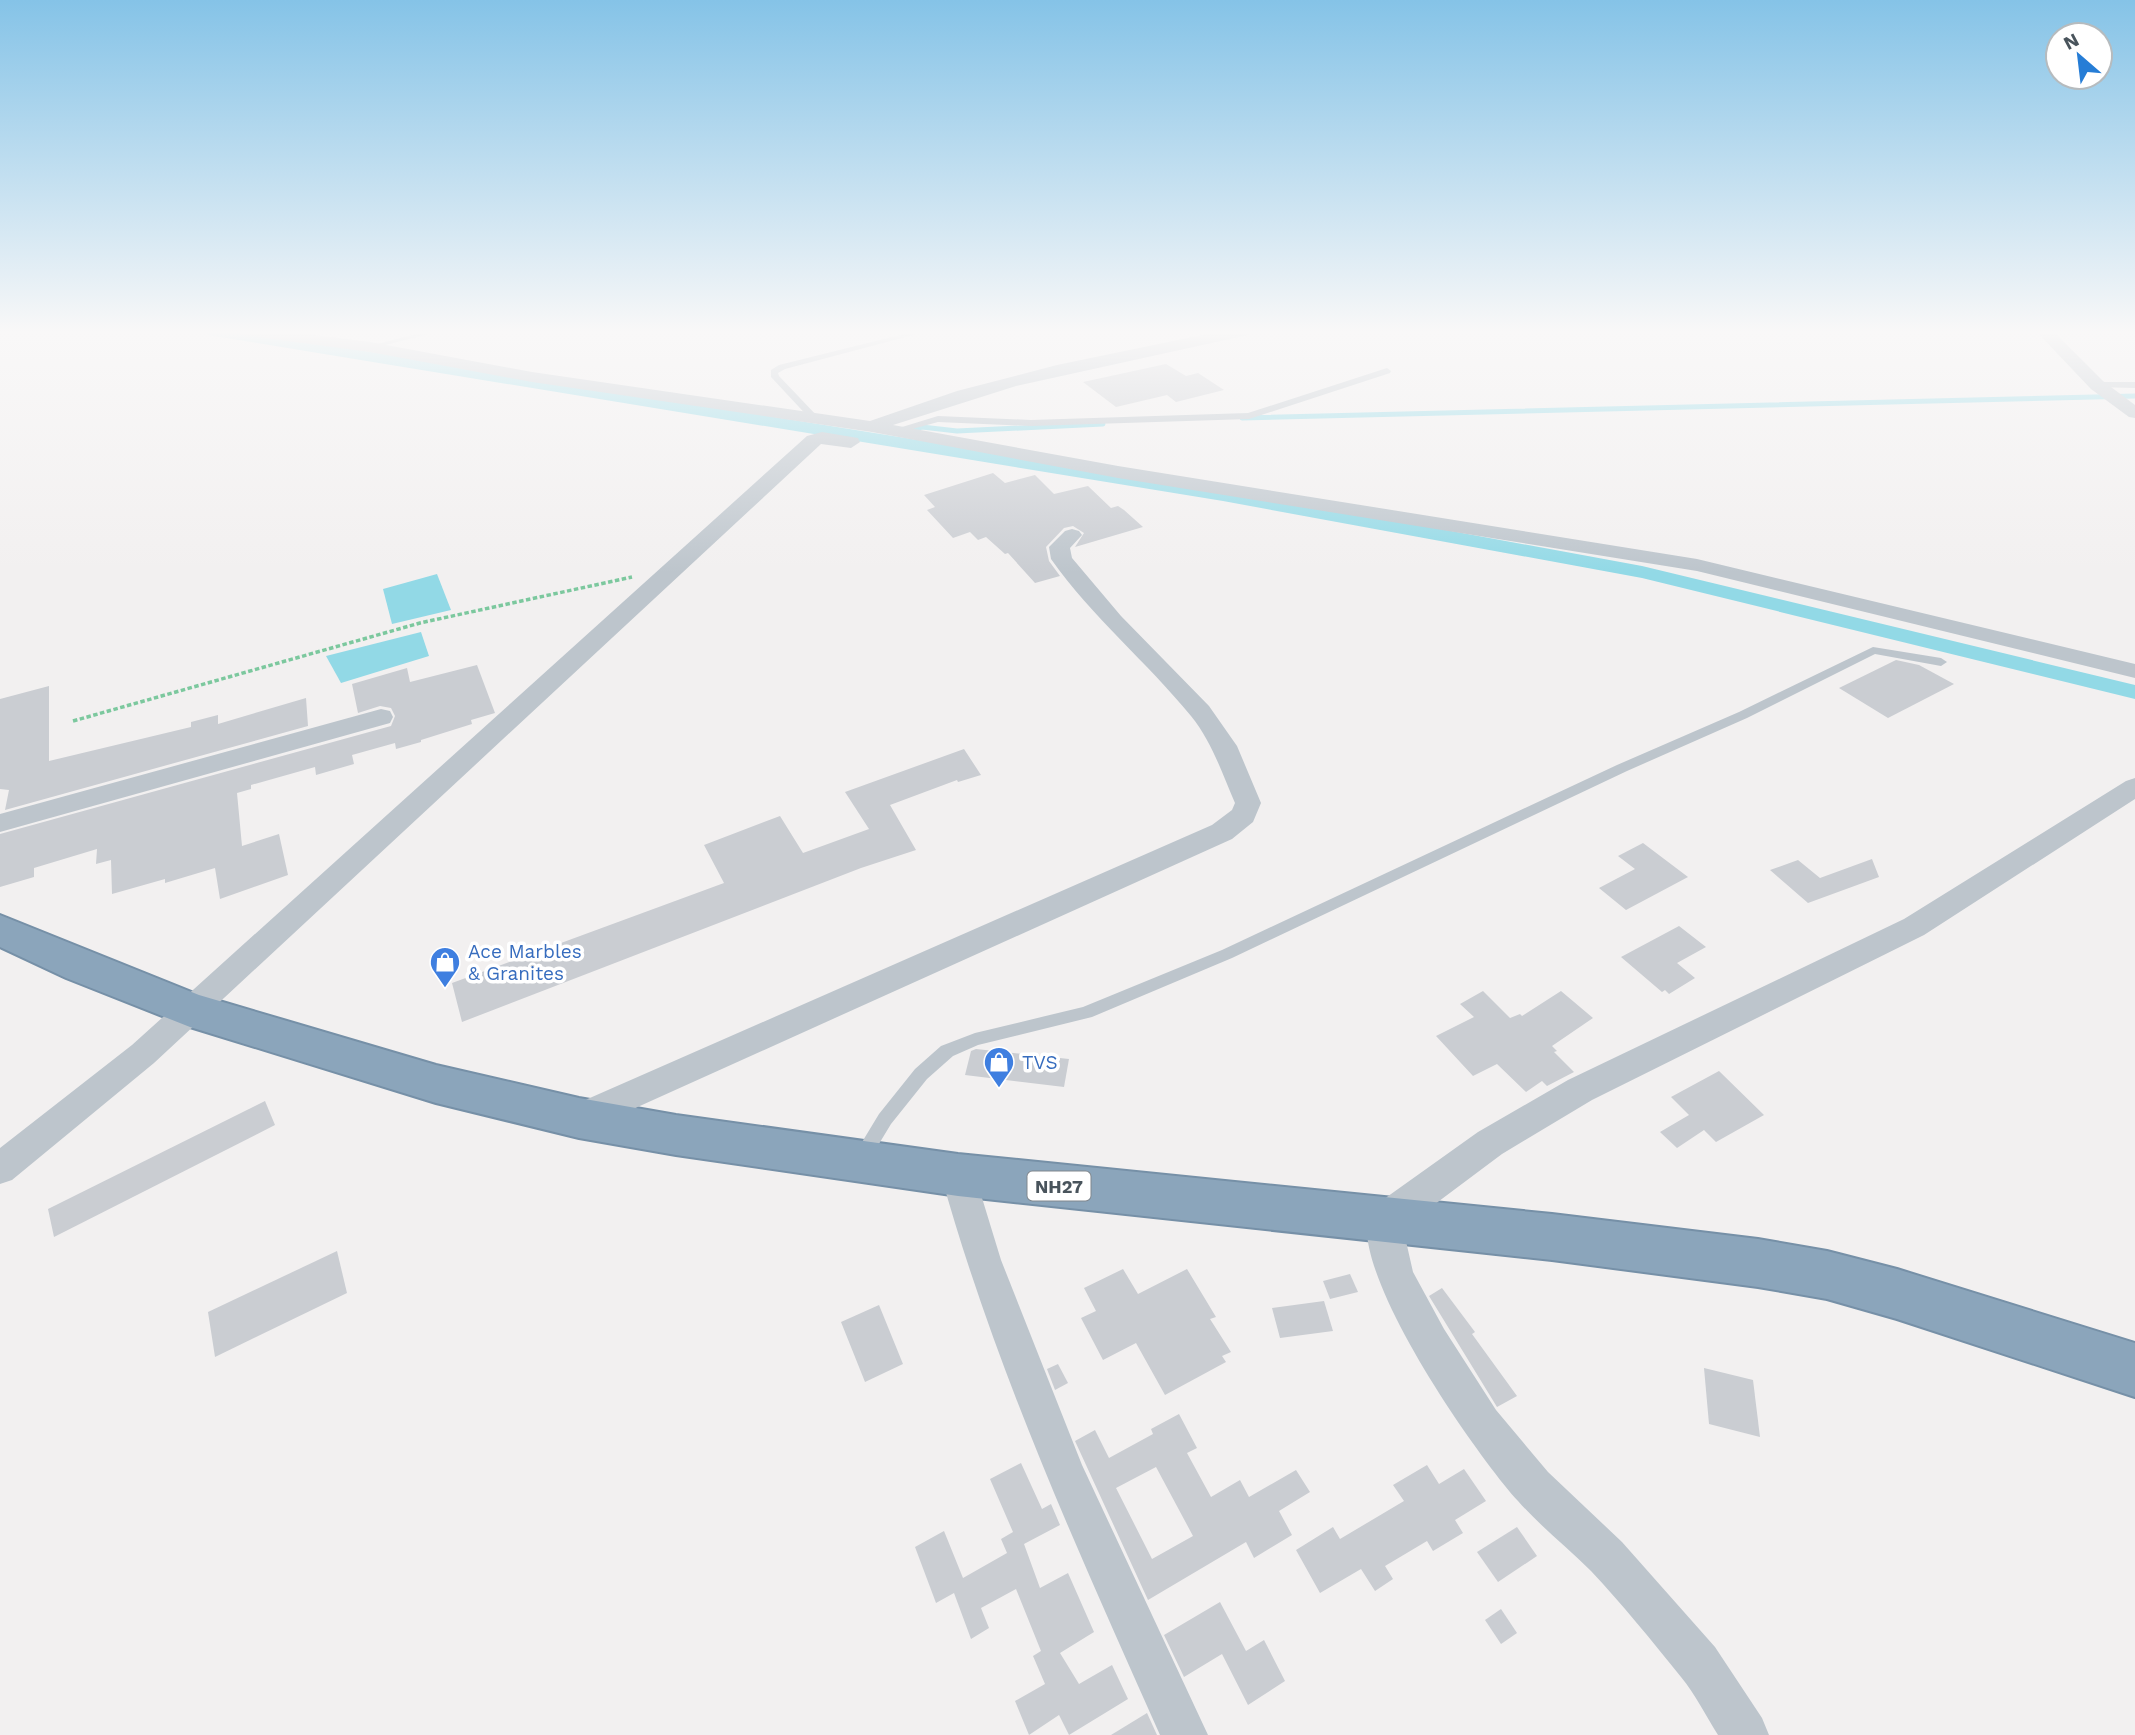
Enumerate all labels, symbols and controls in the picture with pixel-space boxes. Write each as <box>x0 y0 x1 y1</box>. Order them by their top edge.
north arrow <box>2044 21 2114 91</box>
text: N <box>2060 28 2083 55</box>
place label: Ace Marbles & Granites <box>468 940 582 985</box>
shop icon: Ace Marbles & Granites <box>428 945 462 989</box>
shop icon: TVS <box>982 1045 1016 1089</box>
place label: TVS <box>1022 1051 1058 1074</box>
road number: NH27 <box>1028 1171 1090 1200</box>

